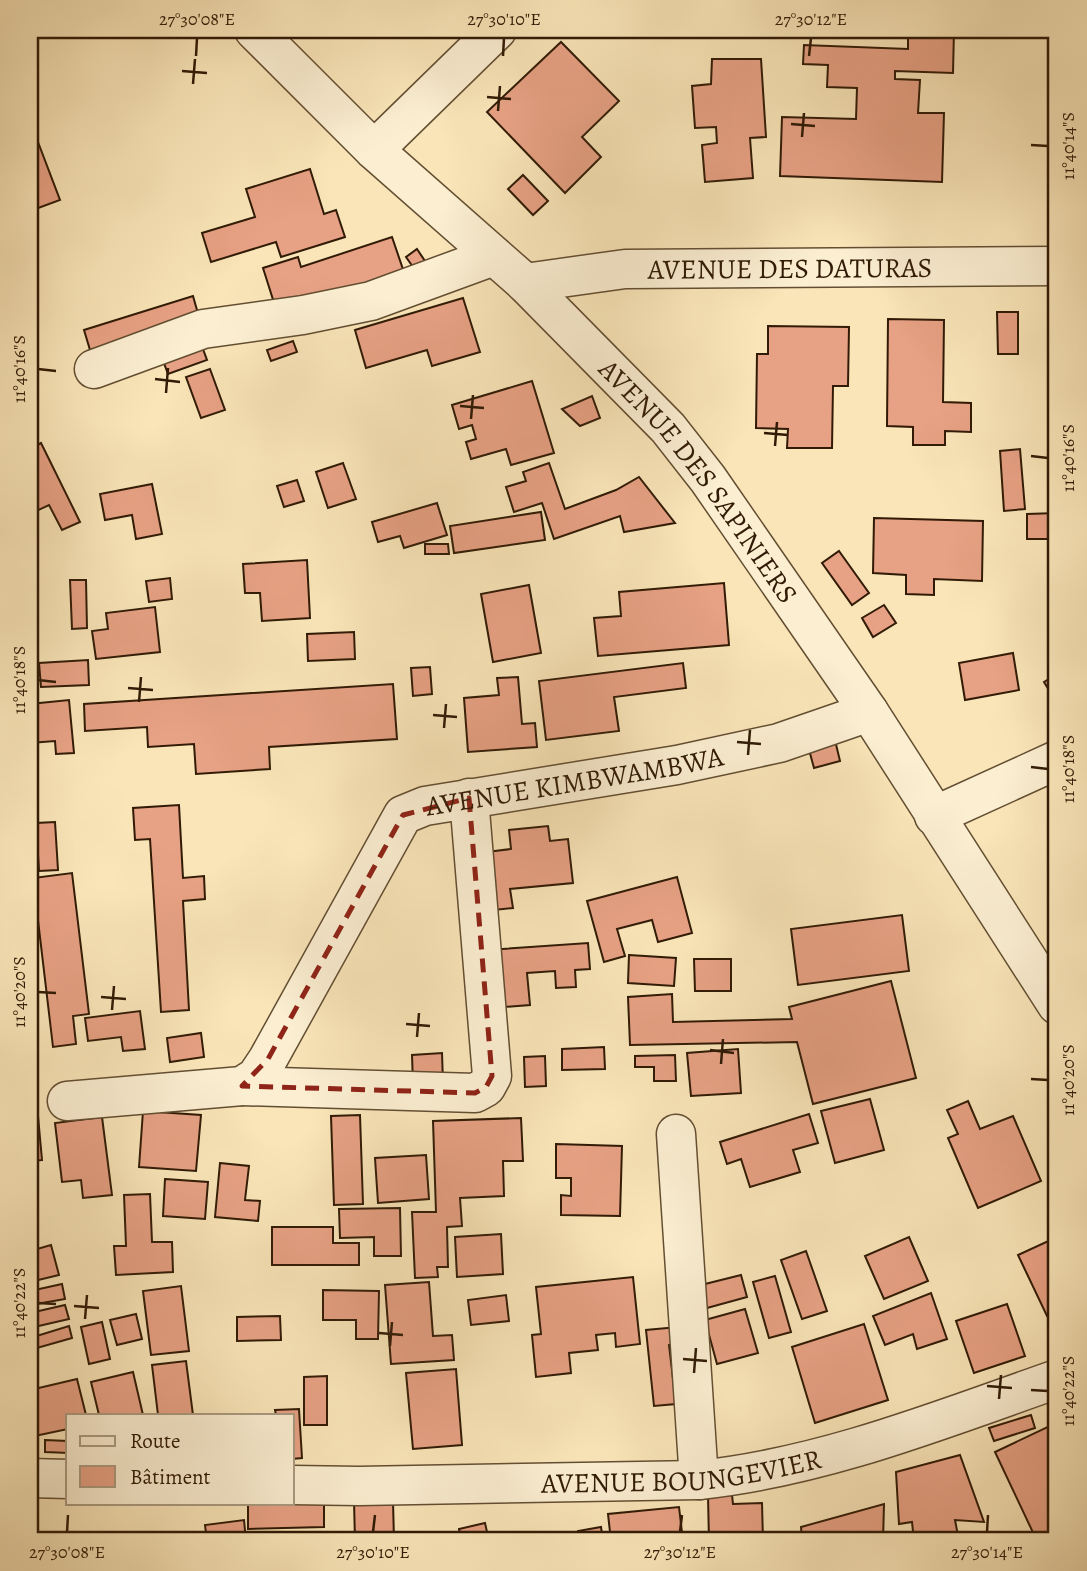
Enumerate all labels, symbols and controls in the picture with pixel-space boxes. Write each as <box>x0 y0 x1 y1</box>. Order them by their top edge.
text: 27°30'08"E <box>159 7 235 31</box>
text: 27°30'10"E <box>467 7 541 31</box>
text: 27°30'12"E <box>775 7 847 31</box>
text: 11°40'14"S <box>1056 112 1080 180</box>
street label: AVENUE DES DATURAS <box>647 249 932 289</box>
text: 11°40'16"S <box>7 335 31 403</box>
street label: AVENUE DES SAPINIERS <box>589 350 806 611</box>
text: 11°40'16"S <box>1056 424 1080 492</box>
text: 11°40'18"S <box>7 646 31 714</box>
text: 11°40'18"S <box>1056 735 1080 803</box>
street label: AVENUE KIMBWAMBWA <box>422 737 728 826</box>
text: 11°40'20"S <box>7 956 31 1028</box>
text: 11°40'20"S <box>1056 1044 1080 1116</box>
text: 11°40'22"S <box>7 1268 31 1338</box>
text: 11°40'22"S <box>1056 1356 1080 1426</box>
legend <box>66 1414 294 1504</box>
text: Route <box>130 1427 180 1455</box>
street label: AVENUE BOUNGEVIER <box>540 1440 825 1503</box>
text: Bâtiment <box>130 1463 211 1491</box>
text: 27°30'08"E <box>29 1540 105 1564</box>
text: 27°30'10"E <box>336 1540 410 1564</box>
text: 27°30'12"E <box>644 1540 716 1564</box>
text: 27°30'14"E <box>951 1540 1023 1564</box>

